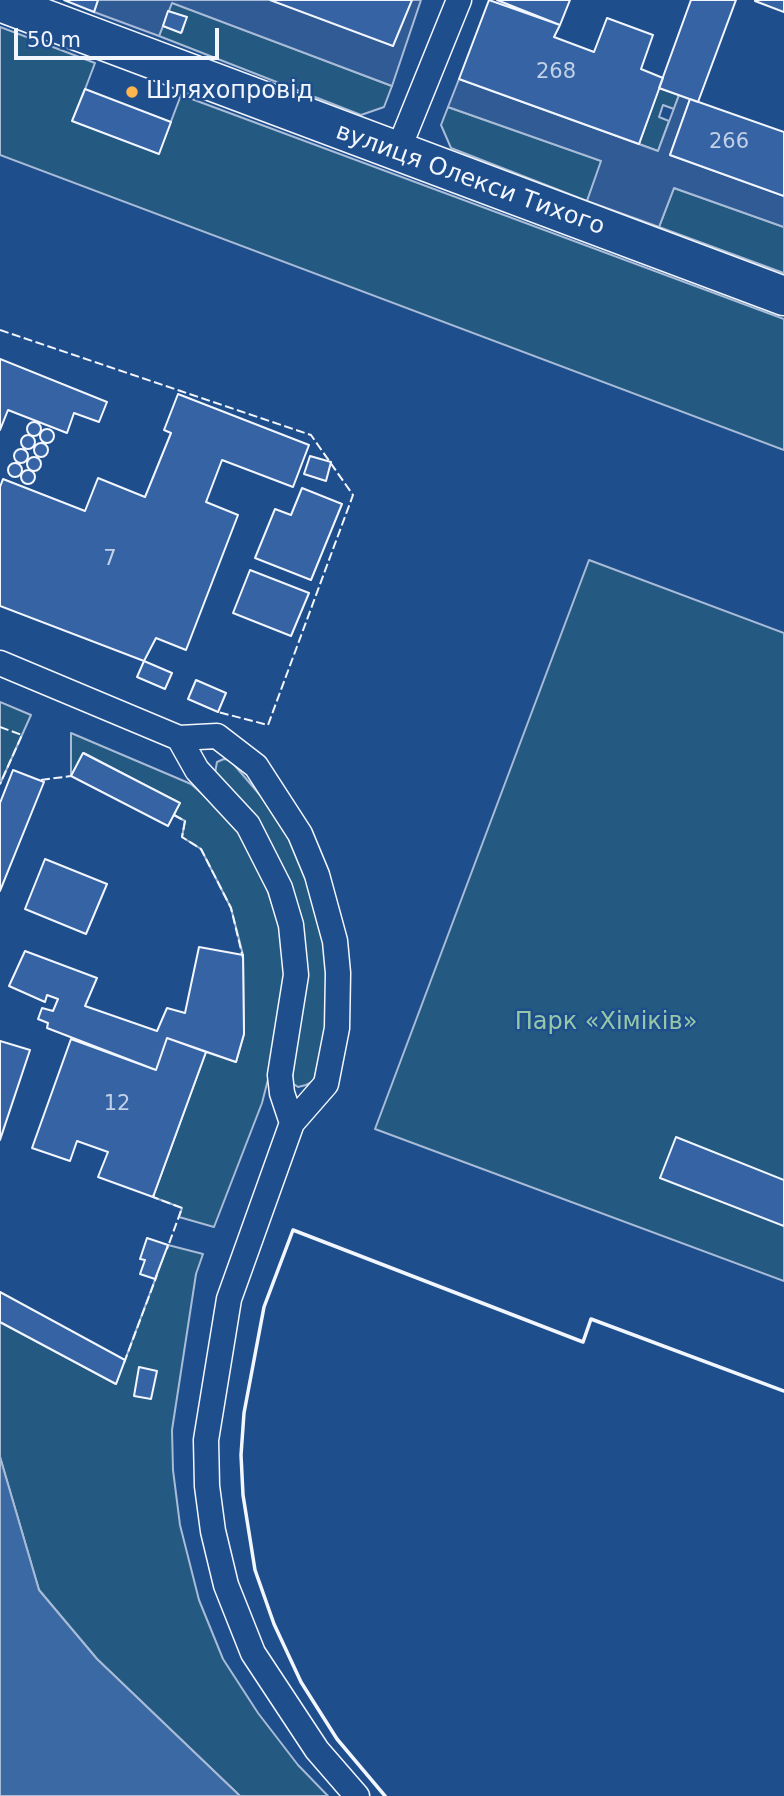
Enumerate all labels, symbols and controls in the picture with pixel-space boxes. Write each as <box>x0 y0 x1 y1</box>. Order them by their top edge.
scale bar <box>18 14 222 58</box>
text: 50 m <box>27 28 81 52</box>
house number: 268 <box>536 60 576 86</box>
place label: Шляхопровід <box>146 78 313 106</box>
marker: Шляхопровід <box>124 84 140 100</box>
street label: вулиця Олекси Тихого <box>332 118 608 242</box>
house number: 266 <box>709 130 749 156</box>
house number: 7 <box>103 547 117 573</box>
park label: Парк «Хіміків» <box>515 1009 697 1037</box>
house number: 12 <box>104 1092 130 1118</box>

